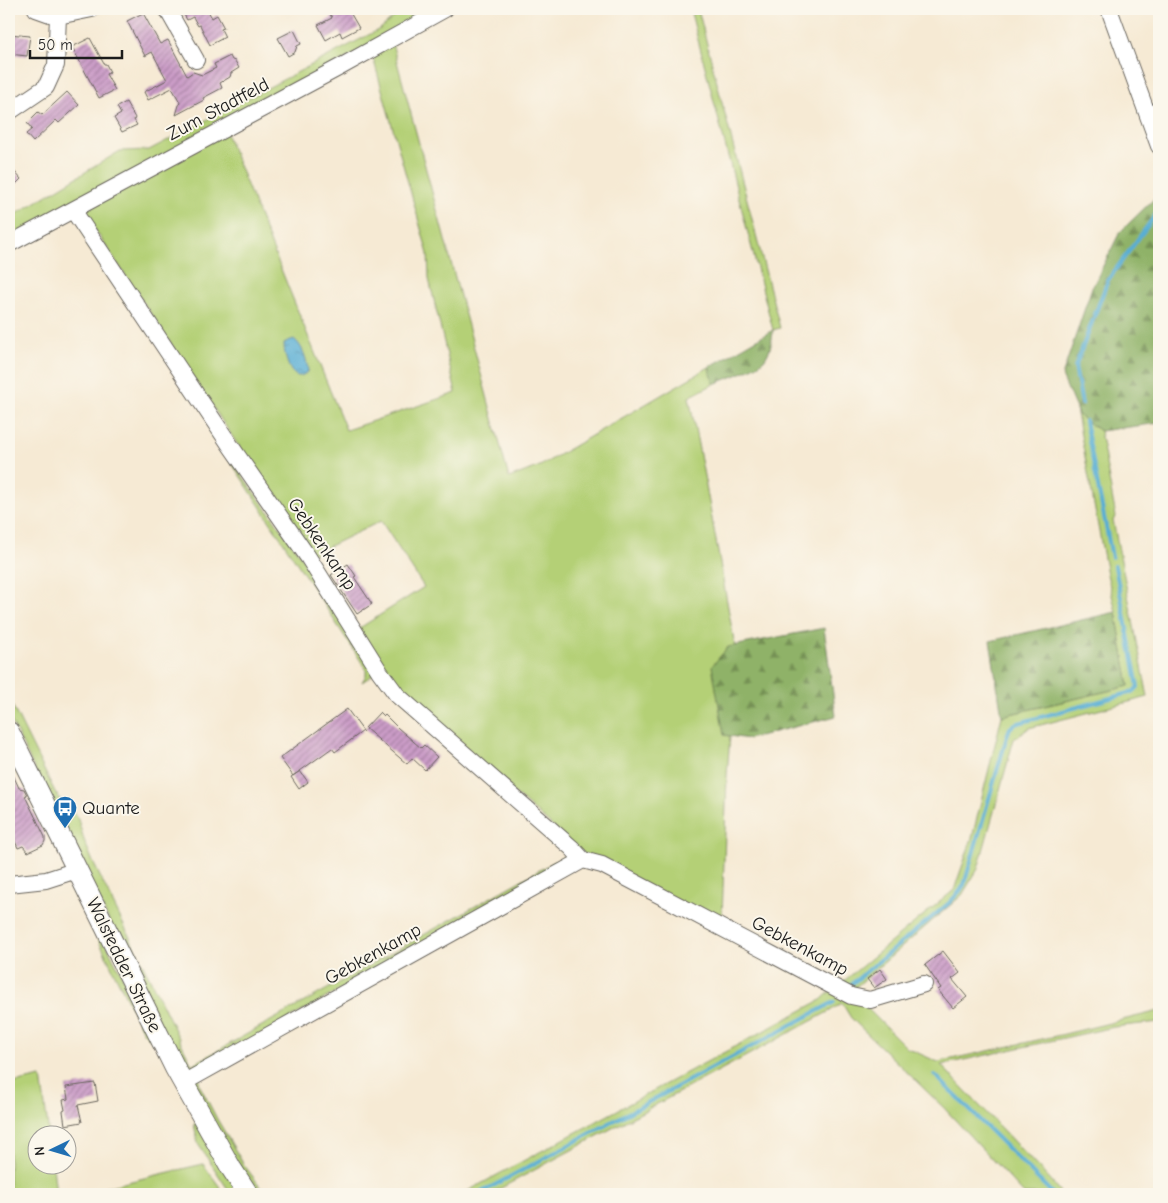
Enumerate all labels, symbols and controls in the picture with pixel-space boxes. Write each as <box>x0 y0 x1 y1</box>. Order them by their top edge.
scale bar <box>30 28 122 60</box>
text: 50 m <box>38 36 73 54</box>
street label: Zum Stadtfeld <box>163 73 273 145</box>
street label: Gebkenkamp <box>283 494 361 594</box>
bus stop icon: Quante <box>52 795 78 829</box>
place label: Quante <box>82 797 140 819</box>
street label: Walstedder Straße <box>82 894 166 1036</box>
street label: Gebkenkamp <box>748 911 852 981</box>
street label: Gebkenkamp <box>321 919 425 989</box>
north arrow <box>28 1126 78 1176</box>
text: N <box>31 1146 48 1156</box>

